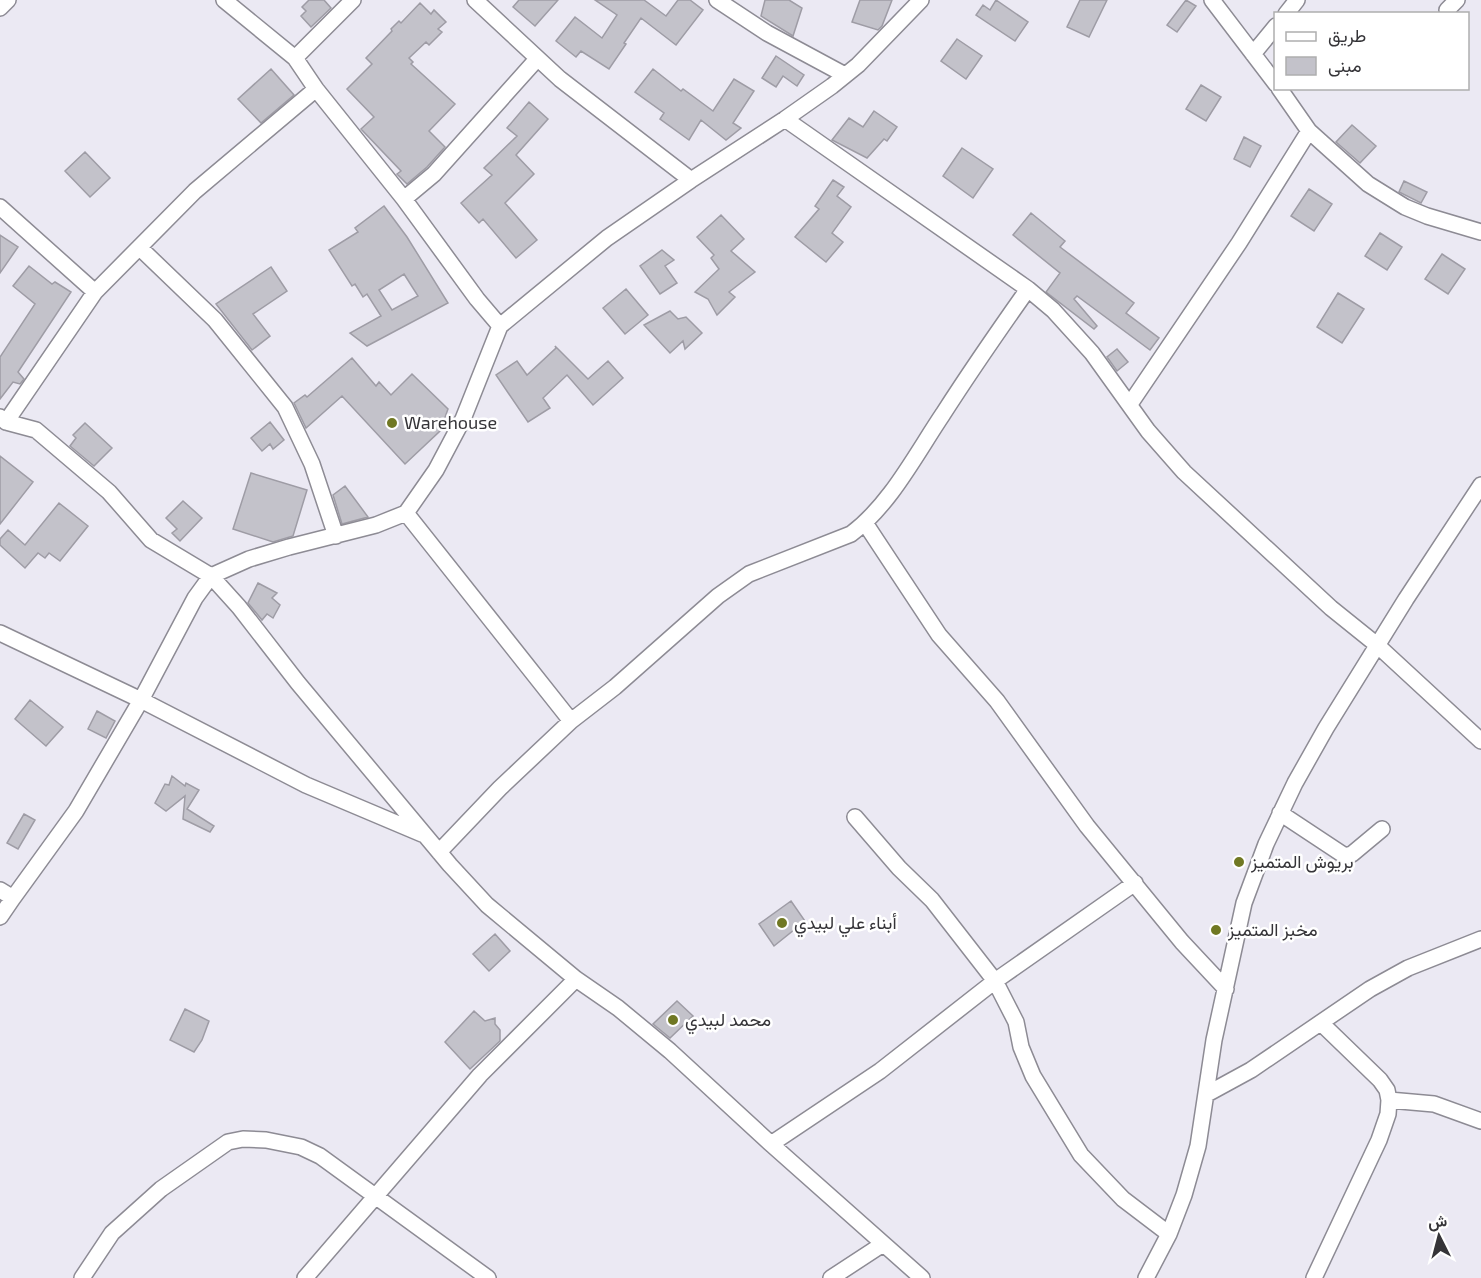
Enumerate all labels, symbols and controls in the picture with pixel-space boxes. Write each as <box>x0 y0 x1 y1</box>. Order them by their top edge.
legend <box>1274 12 1469 90</box>
text: طريق <box>1328 24 1366 47</box>
text: مبنى <box>1328 54 1362 77</box>
place label: Warehouse <box>404 411 497 433</box>
marker: Warehouse <box>385 416 399 430</box>
place label: بريوش المتميز <box>1250 850 1354 873</box>
marker: بريوش المتميز <box>1232 855 1246 869</box>
place label: أبناء علي لبيدي <box>794 911 897 938</box>
marker: أبناء علي لبيدي <box>775 916 789 930</box>
place label: مخبز المتميز <box>1227 918 1318 941</box>
marker: مخبز المتميز <box>1209 923 1223 937</box>
place label: محمد لبيدي <box>685 1008 771 1035</box>
marker: محمد لبيدي <box>666 1013 680 1027</box>
north arrow <box>1409 1206 1469 1266</box>
text: ش <box>1427 1210 1448 1232</box>

